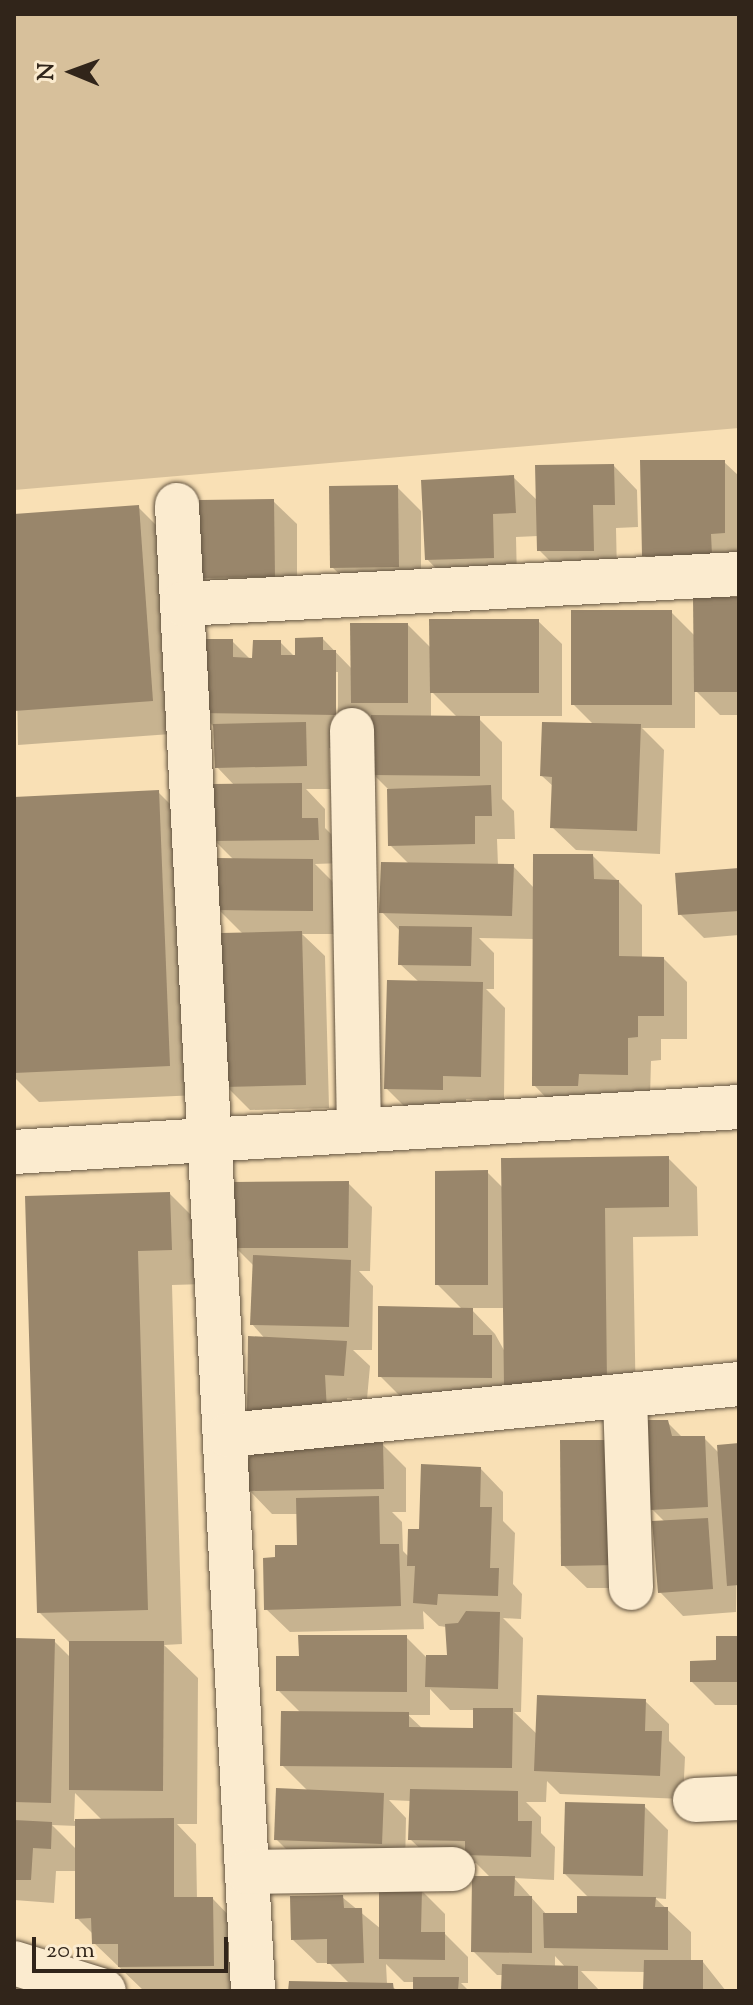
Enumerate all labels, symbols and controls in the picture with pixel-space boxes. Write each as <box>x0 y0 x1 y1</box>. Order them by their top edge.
north arrow <box>32 32 112 112</box>
text: N <box>32 63 64 81</box>
scale bar <box>36 1921 232 1971</box>
text: 20 m <box>46 1934 95 1968</box>

